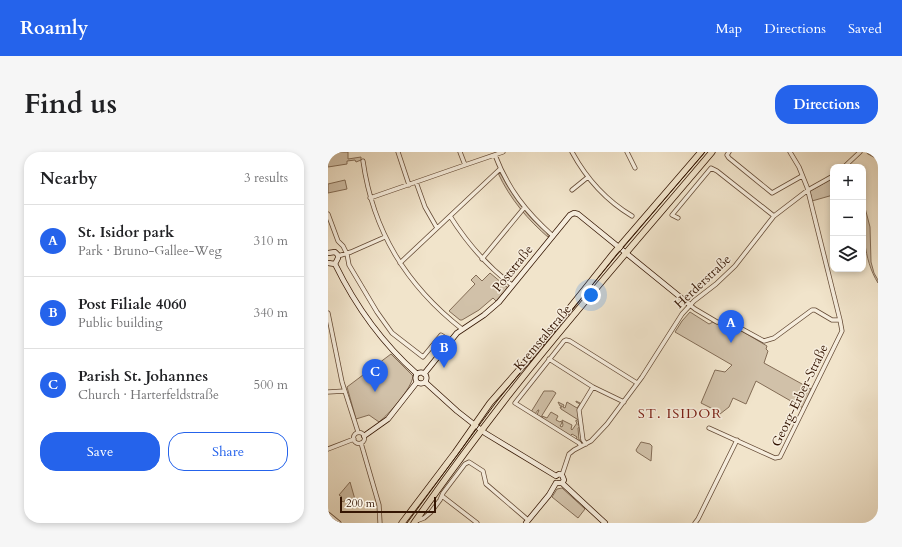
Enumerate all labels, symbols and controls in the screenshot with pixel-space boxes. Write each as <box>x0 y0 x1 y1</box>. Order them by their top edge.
text: Roamly <box>20 15 88 41</box>
text: Map <box>716 19 742 38</box>
text: Directions <box>764 19 826 38</box>
text: Saved <box>848 19 882 38</box>
text: Find us <box>24 85 117 123</box>
button: Directions <box>775 85 878 124</box>
map controls <box>830 164 866 272</box>
button: + <box>830 164 866 200</box>
text: Nearby <box>40 167 97 190</box>
text: 3 results <box>244 169 288 187</box>
button: − <box>830 200 866 236</box>
text: St. Isidor park <box>78 222 174 242</box>
text: A <box>48 232 58 250</box>
text: 310 m <box>254 232 288 250</box>
button: layers <box>830 236 866 272</box>
street label: Poststraße <box>488 241 537 296</box>
text: Park · Bruno-Gallee-Weg <box>78 242 222 260</box>
street label: Herderstraße <box>670 251 735 313</box>
your location <box>581 285 601 305</box>
text: Post Filiale 4060 <box>78 294 187 314</box>
street label: Kremstalstraße <box>510 301 576 375</box>
text: B <box>48 304 58 322</box>
text: 340 m <box>254 304 288 322</box>
pin: A <box>718 310 744 343</box>
text: Public building <box>78 314 163 332</box>
pin: B <box>431 335 457 368</box>
street label: Georg-Erber-Straße <box>767 341 833 450</box>
pin: C <box>362 359 388 392</box>
text: Parish St. Johannes <box>78 366 208 386</box>
text: C <box>48 376 58 394</box>
text: 500 m <box>254 376 288 394</box>
text: Church · Harterfeldstraße <box>78 386 219 404</box>
district label: ST. ISIDOR <box>638 404 722 423</box>
button: Save <box>40 432 160 471</box>
button: Share <box>168 432 288 471</box>
scale bar <box>340 495 436 514</box>
text: 200 m <box>346 496 375 511</box>

